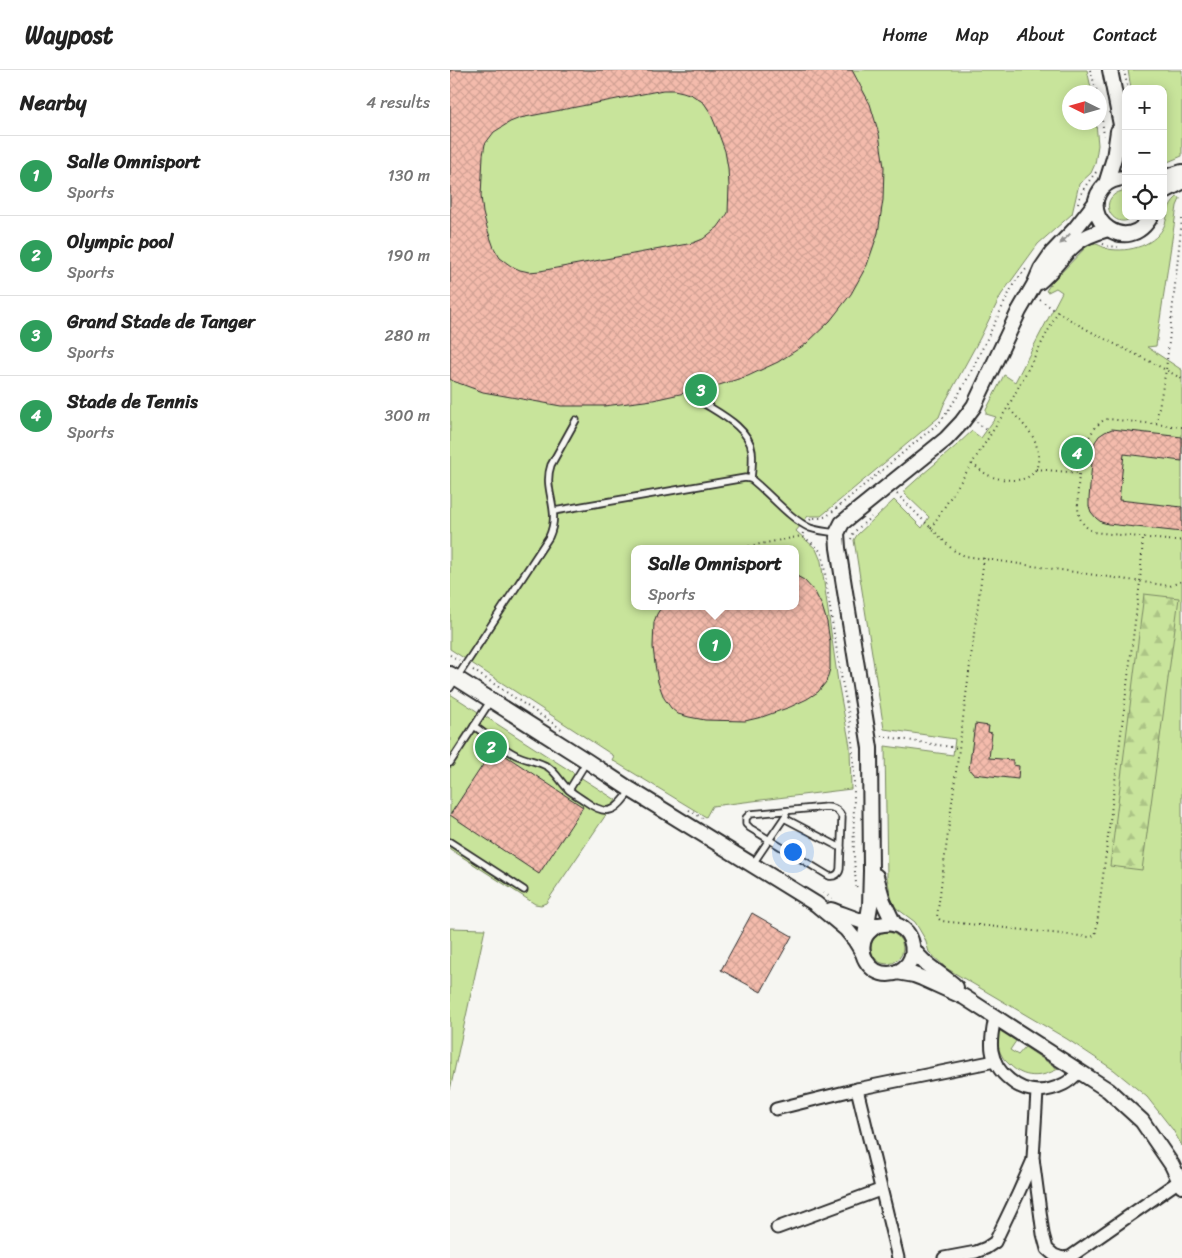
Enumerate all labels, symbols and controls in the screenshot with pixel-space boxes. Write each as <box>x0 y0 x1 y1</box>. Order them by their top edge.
text: Waypost <box>25 14 113 56</box>
text: Home <box>883 19 928 51</box>
text: Map <box>956 19 989 51</box>
text: About <box>1017 19 1065 51</box>
text: Contact <box>1093 19 1157 51</box>
text: Nearby <box>20 84 86 122</box>
north arrow <box>1062 85 1107 130</box>
map controls <box>1122 85 1167 220</box>
button: + <box>1122 85 1167 130</box>
text: 4 results <box>366 88 430 117</box>
button: − <box>1122 130 1167 175</box>
text: Salle Omnisport <box>67 145 201 178</box>
text: 1 <box>33 161 39 190</box>
text: 130 m <box>388 161 430 190</box>
button: locate <box>1122 175 1167 220</box>
text: Sports <box>67 178 114 207</box>
text: Olympic pool <box>67 225 173 258</box>
one-way arrow <box>1059 233 1071 245</box>
text: 2 <box>31 241 41 270</box>
text: 190 m <box>387 241 430 270</box>
text: Sports <box>67 258 114 287</box>
text: Grand Stade de Tanger <box>67 305 255 338</box>
text: 3 <box>32 321 40 350</box>
text: 280 m <box>385 321 430 350</box>
text: Sports <box>67 338 114 367</box>
pin: 3 <box>685 371 717 409</box>
text: Stade de Tennis <box>67 385 198 418</box>
text: 4 <box>31 401 41 430</box>
text: 300 m <box>385 401 430 430</box>
text: Sports <box>67 418 114 447</box>
pin: 4 <box>1061 434 1093 472</box>
popup <box>631 545 799 610</box>
text: Salle Omnisport <box>648 547 782 580</box>
text: Sports <box>648 580 695 609</box>
pin: 1 <box>699 626 731 664</box>
pin: 2 <box>475 728 507 766</box>
your location <box>780 839 806 865</box>

